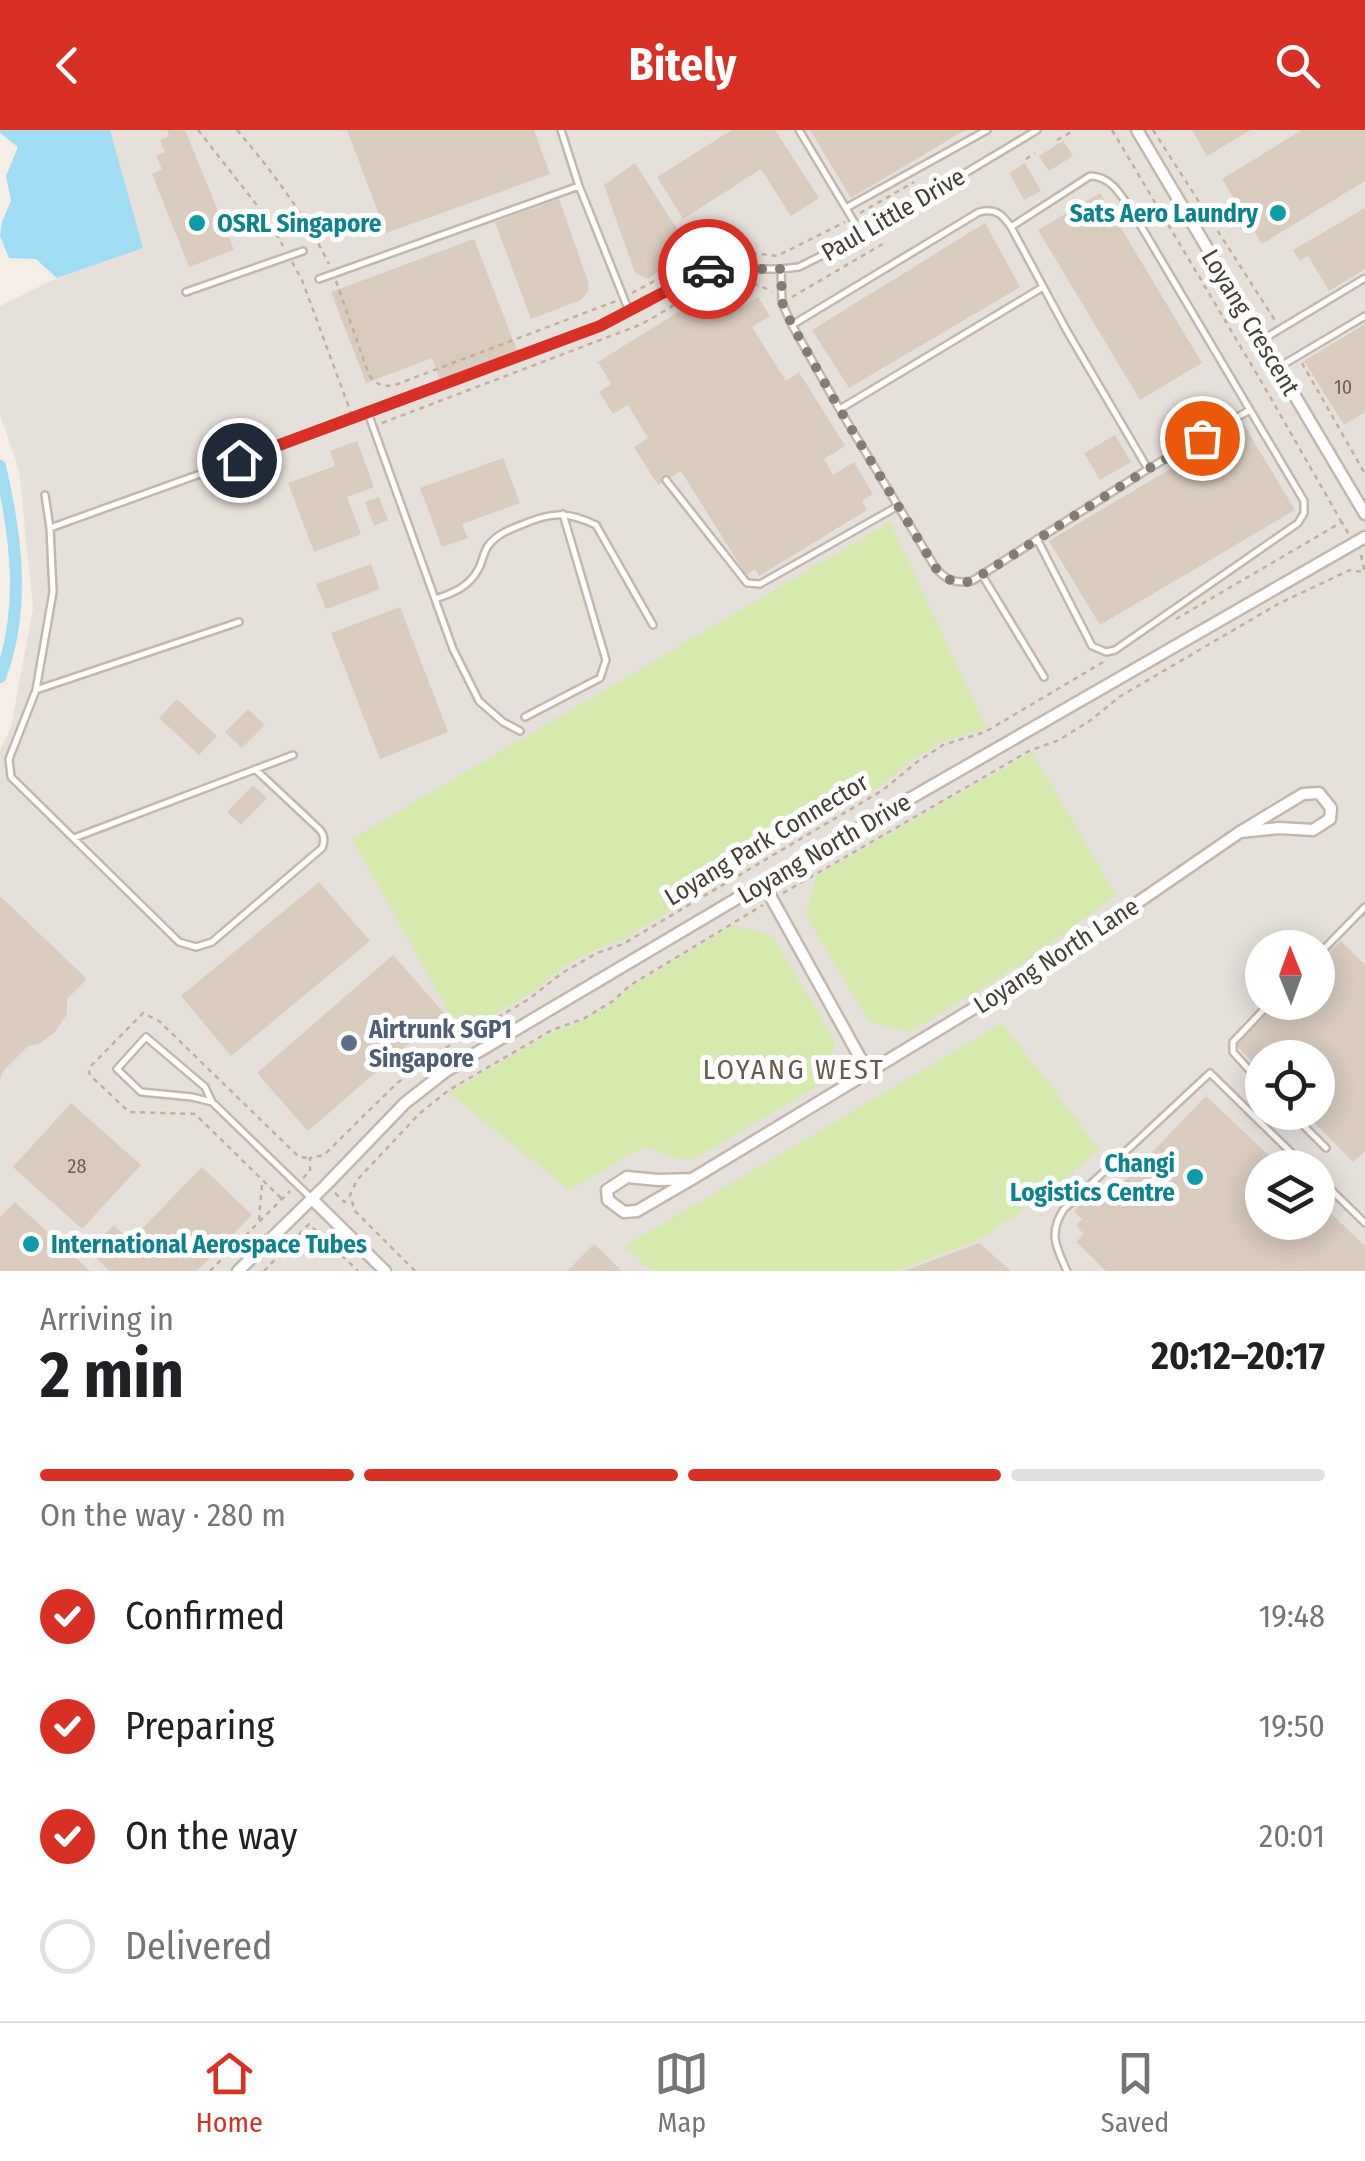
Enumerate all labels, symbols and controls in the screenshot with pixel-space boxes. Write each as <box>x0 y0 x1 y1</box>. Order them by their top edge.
icon: back <box>40 38 95 93</box>
text: Bitely <box>629 38 736 92</box>
icon: search <box>1270 38 1325 93</box>
street label: Paul Little Drive <box>816 162 971 268</box>
place label: Sats Aero Laundry <box>1070 199 1259 229</box>
marker: Sats Aero Laundry <box>1267 202 1289 224</box>
place label: OSRL Singapore <box>217 209 382 239</box>
marker: OSRL Singapore <box>186 212 208 234</box>
courier <box>658 219 758 319</box>
icon: car <box>681 242 736 297</box>
street label: Loyang Crescent <box>1195 244 1306 402</box>
house number: 10 <box>1334 375 1352 399</box>
pin <box>1160 396 1245 481</box>
icon: bag <box>1175 411 1230 466</box>
pin <box>197 418 282 503</box>
icon: home <box>212 433 267 488</box>
street label: Loyang Park Connector <box>659 767 874 912</box>
street label: Loyang North Drive <box>733 787 916 911</box>
street label: Loyang North Lane <box>969 891 1145 1020</box>
north arrow <box>1245 930 1335 1020</box>
map controls <box>1245 930 1335 1240</box>
place label: Airtrunk SGP1 Singapore <box>368 1015 512 1074</box>
marker: Airtrunk SGP1 Singapore <box>338 1032 360 1054</box>
button: locate <box>1245 1040 1335 1130</box>
district label: LOYANG WEST <box>703 1053 885 1086</box>
place label: Changi Logistics Centre <box>1010 1149 1175 1208</box>
button: layers <box>1245 1150 1335 1240</box>
house number: 28 <box>68 1154 86 1178</box>
marker: Changi Logistics Centre <box>1184 1166 1206 1188</box>
place label: International Aerospace Tubes <box>51 1230 367 1260</box>
marker: International Aerospace Tubes <box>20 1233 42 1255</box>
text: Arriving in <box>40 1300 174 1338</box>
text: 20:12–20:17 <box>1151 1333 1325 1379</box>
text: 2 min <box>40 1336 184 1414</box>
text: On the way · 280 m <box>40 1496 286 1534</box>
icon: check <box>40 1589 95 1644</box>
text: Confirmed <box>125 1593 285 1639</box>
text: 19:48 <box>1259 1597 1325 1635</box>
icon: check <box>40 1699 95 1754</box>
text: Preparing <box>125 1703 274 1749</box>
text: 19:50 <box>1259 1707 1325 1745</box>
icon: check <box>40 1809 95 1864</box>
text: On the way <box>125 1813 297 1859</box>
text: 20:01 <box>1259 1817 1325 1855</box>
text: Delivered <box>125 1923 272 1969</box>
tab: Home <box>196 2046 263 2139</box>
tab: Map <box>654 2046 709 2139</box>
tab: Saved <box>1101 2046 1169 2139</box>

